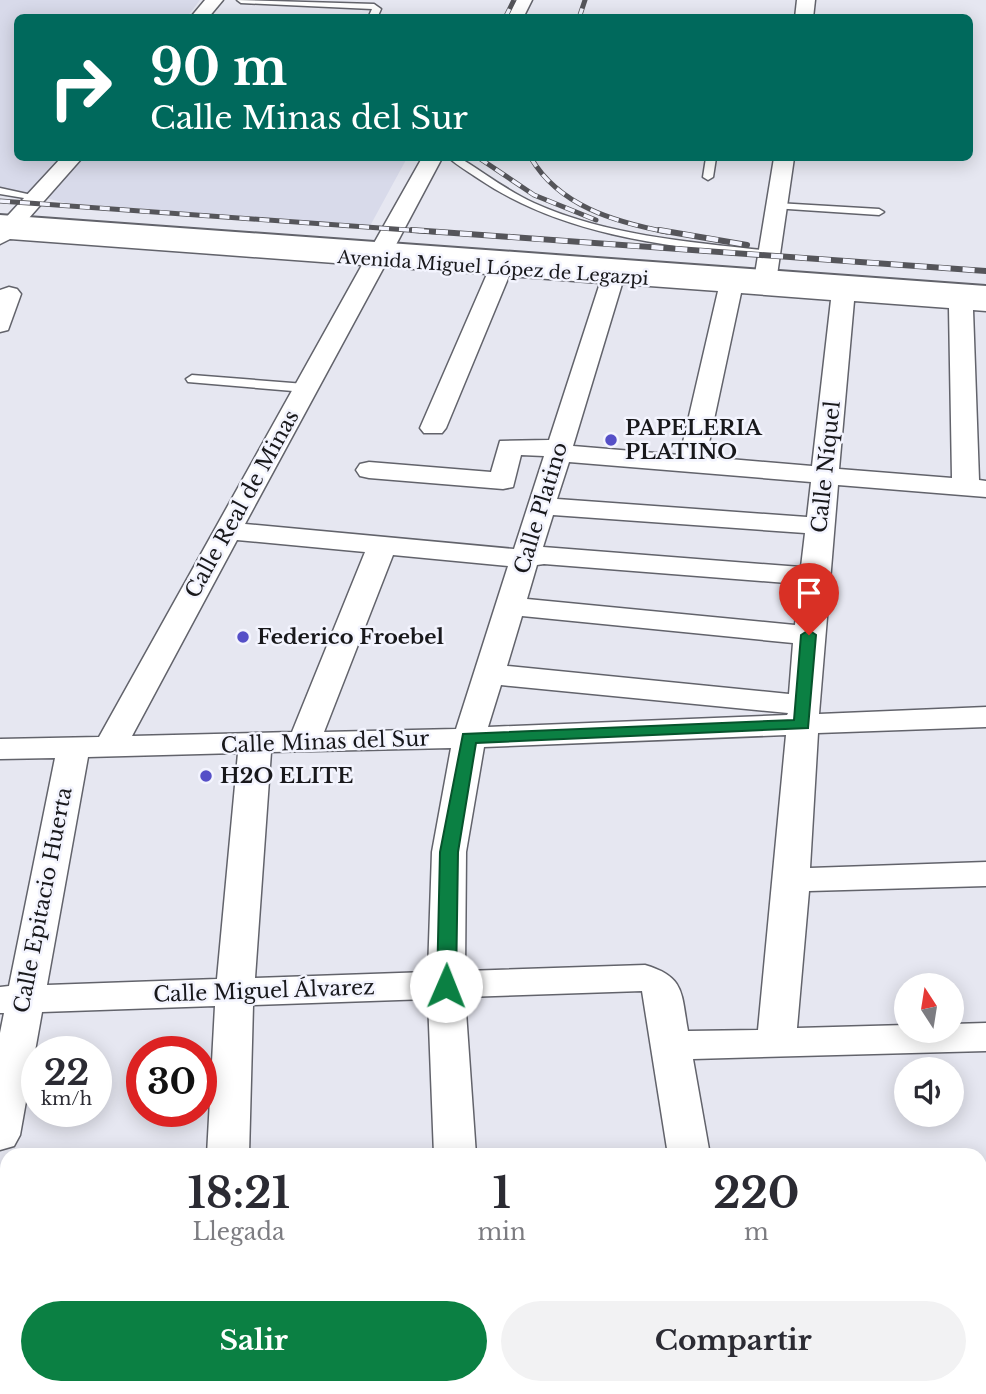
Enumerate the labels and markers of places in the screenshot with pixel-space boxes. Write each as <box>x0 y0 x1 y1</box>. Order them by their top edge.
place label: PAPELERIA PLATINO <box>625 415 763 465</box>
marker: PAPELERIA PLATINO <box>603 432 619 448</box>
pin <box>779 563 839 635</box>
place label: Federico Froebel <box>257 624 445 650</box>
marker: Federico Froebel <box>235 629 251 645</box>
place label: H2O ELITE <box>220 763 353 789</box>
marker: H2O ELITE <box>198 768 214 784</box>

